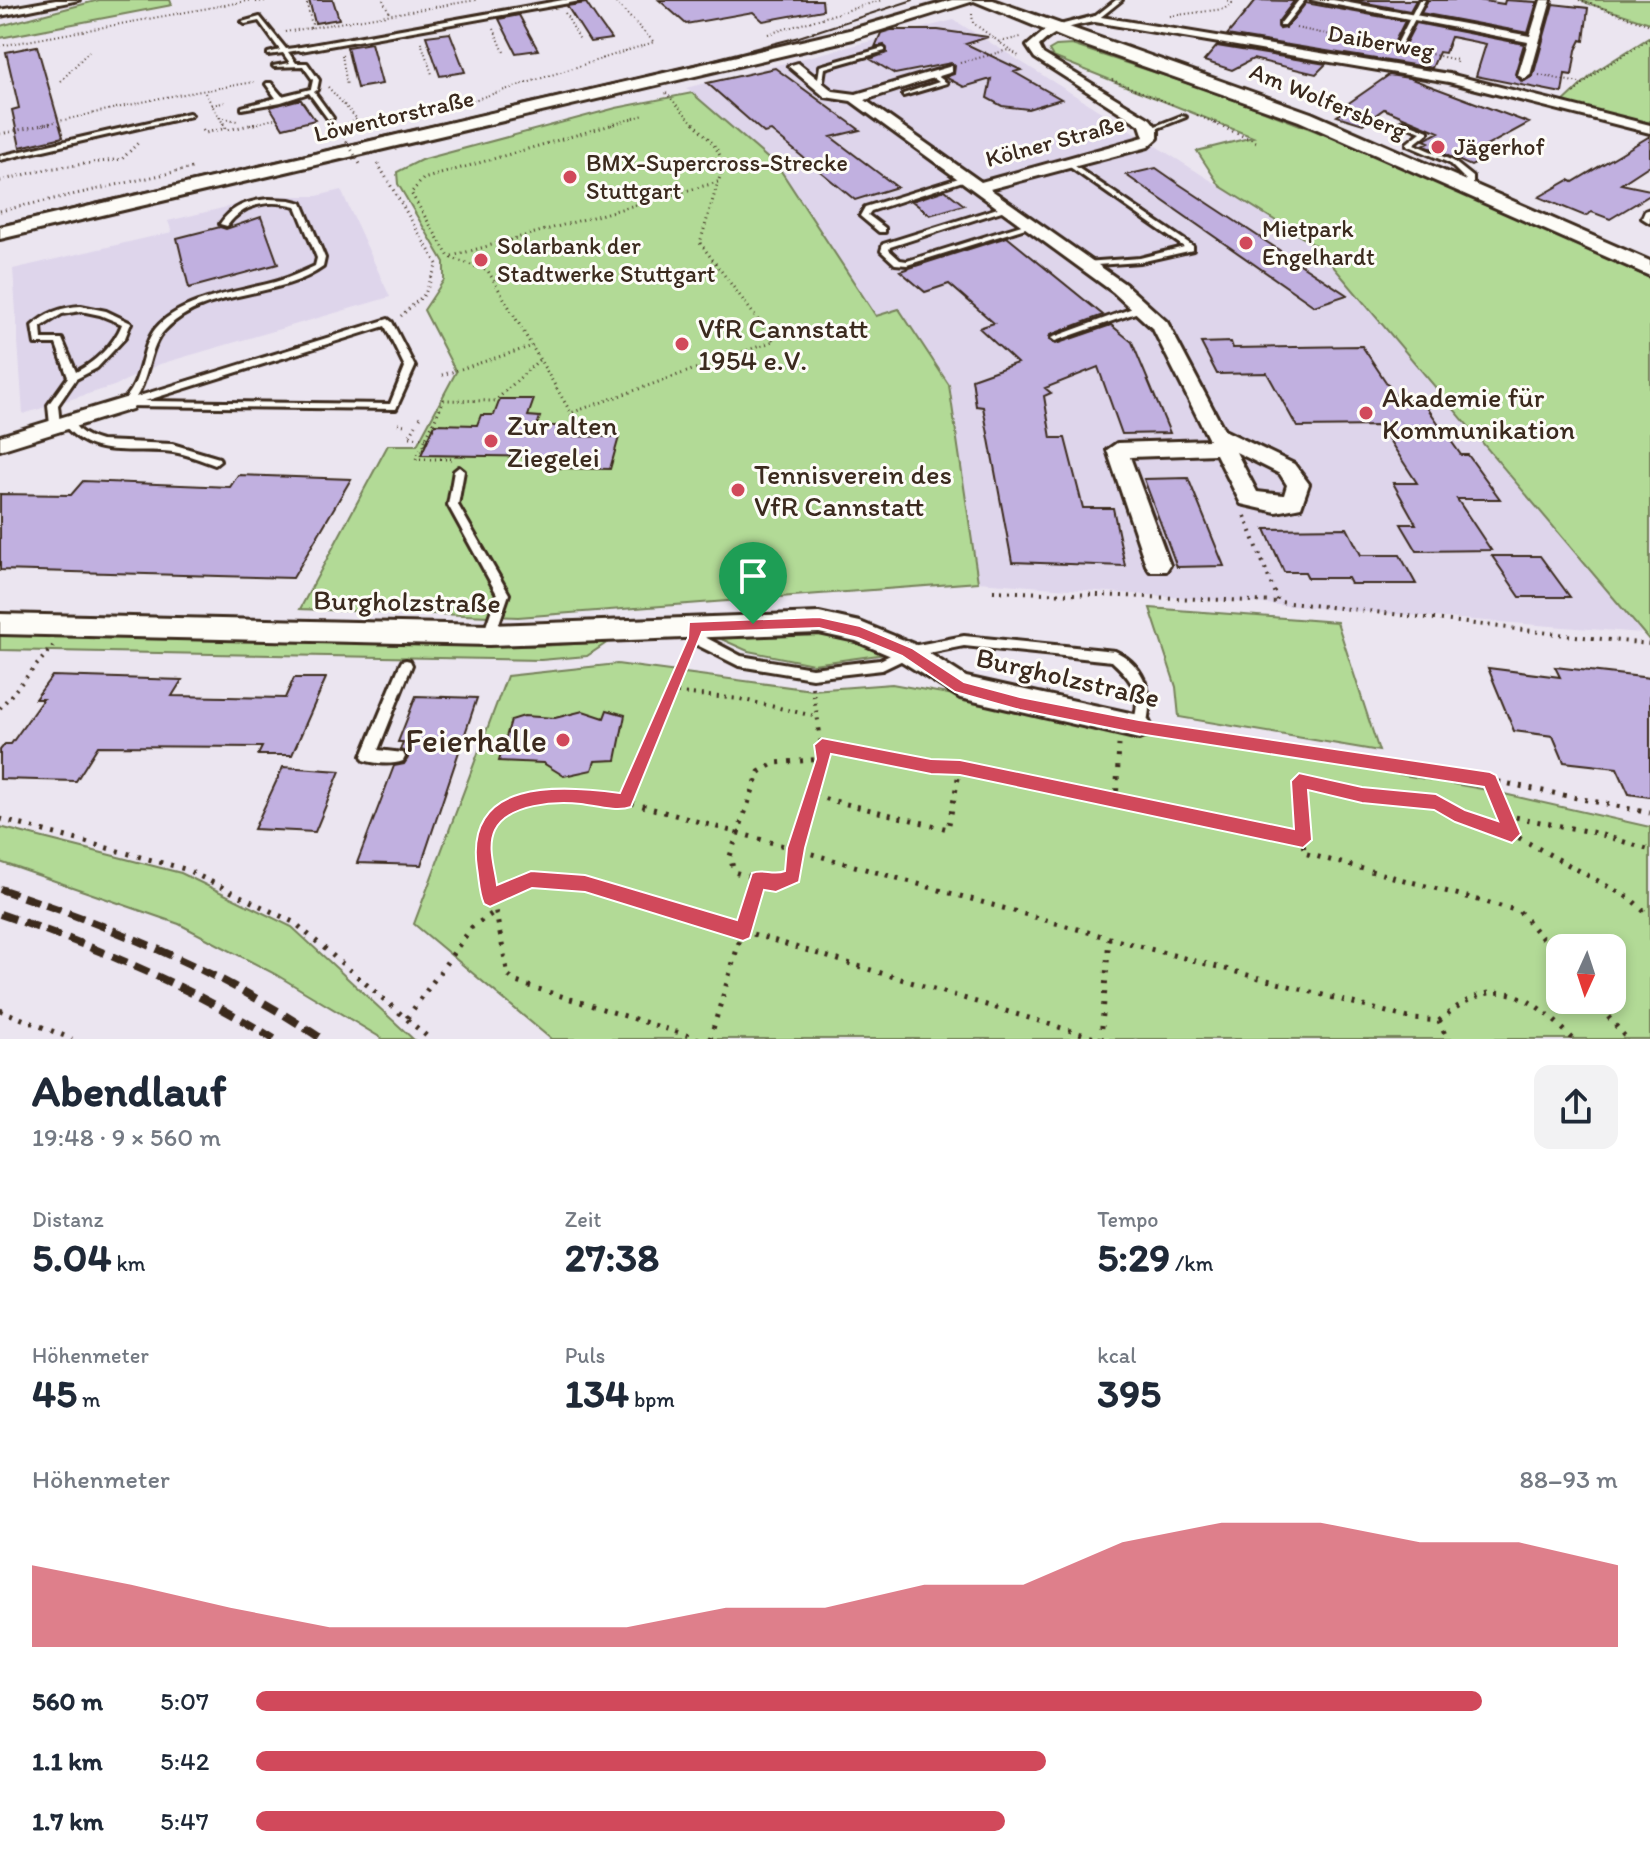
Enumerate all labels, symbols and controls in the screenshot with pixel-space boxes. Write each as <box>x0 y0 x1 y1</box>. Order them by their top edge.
street label: Daiberweg <box>1326 18 1437 65</box>
street label: Am Wolfersberg <box>1246 56 1411 145</box>
street label: Löwentorstraße <box>311 83 477 148</box>
street label: Kölner Straße <box>982 108 1128 173</box>
place label: Jägerhof <box>1454 132 1545 161</box>
marker: Jägerhof <box>1429 138 1447 156</box>
place label: BMX-Supercross-Strecke Stuttgart <box>586 148 848 205</box>
marker: BMX-Supercross-Strecke Stuttgart <box>561 168 579 186</box>
place label: Mietpark Engelhardt <box>1262 214 1375 271</box>
place label: Solarbank der Stadtwerke Stuttgart <box>497 231 715 288</box>
marker: Mietpark Engelhardt <box>1237 234 1255 252</box>
marker: Solarbank der Stadtwerke Stuttgart <box>472 251 490 269</box>
place label: VfR Cannstatt 1954 e.V. <box>698 311 868 377</box>
marker: VfR Cannstatt 1954 e.V. <box>673 335 691 353</box>
place label: Akademie für Kommunikation <box>1382 380 1575 446</box>
marker: Akademie für Kommunikation <box>1357 404 1375 422</box>
place label: Zur alten Ziegelei <box>507 408 618 474</box>
marker: Zur alten Ziegelei <box>482 432 500 450</box>
place label: Tennisverein des VfR Cannstatt <box>754 457 952 523</box>
marker: Tennisverein des VfR Cannstatt <box>729 481 747 499</box>
pin <box>719 542 787 624</box>
icon: arrive <box>731 554 775 598</box>
street label: Burgholzstraße <box>313 582 501 620</box>
street label: Burgholzstraße <box>973 639 1163 715</box>
place label: Feierhalle <box>405 720 547 761</box>
marker: Feierhalle <box>554 731 572 749</box>
north arrow <box>1546 934 1626 1014</box>
map controls <box>1546 934 1626 1014</box>
text: Abendlauf <box>32 1064 227 1117</box>
button: share <box>1534 1065 1618 1149</box>
text: 19:48 · 9 × 560 m <box>32 1121 221 1153</box>
text: Distanz <box>32 1206 104 1233</box>
text: Zeit <box>565 1206 602 1233</box>
text: Tempo <box>1097 1206 1159 1233</box>
text: 5.04 <box>32 1233 112 1281</box>
text: 27:38 <box>565 1233 659 1281</box>
text: 5:29 <box>1097 1233 1170 1281</box>
text: km <box>112 1250 146 1277</box>
text: /km <box>1170 1250 1213 1277</box>
text: Höhenmeter <box>32 1342 149 1369</box>
text: Puls <box>565 1342 605 1369</box>
text: kcal <box>1097 1342 1136 1369</box>
text: 45 <box>32 1369 77 1417</box>
text: 134 <box>565 1369 629 1417</box>
text: 395 <box>1097 1369 1161 1417</box>
text: m <box>77 1386 101 1413</box>
text: bpm <box>629 1386 675 1413</box>
text: Höhenmeter <box>32 1463 170 1495</box>
text: 88–93 m <box>1520 1463 1618 1495</box>
text: 560 m <box>32 1685 103 1717</box>
text: 5:07 <box>160 1685 209 1717</box>
text: 1.1 km <box>32 1745 103 1777</box>
text: 5:42 <box>160 1745 209 1777</box>
text: 1.7 km <box>32 1805 104 1837</box>
text: 5:47 <box>160 1805 209 1837</box>

